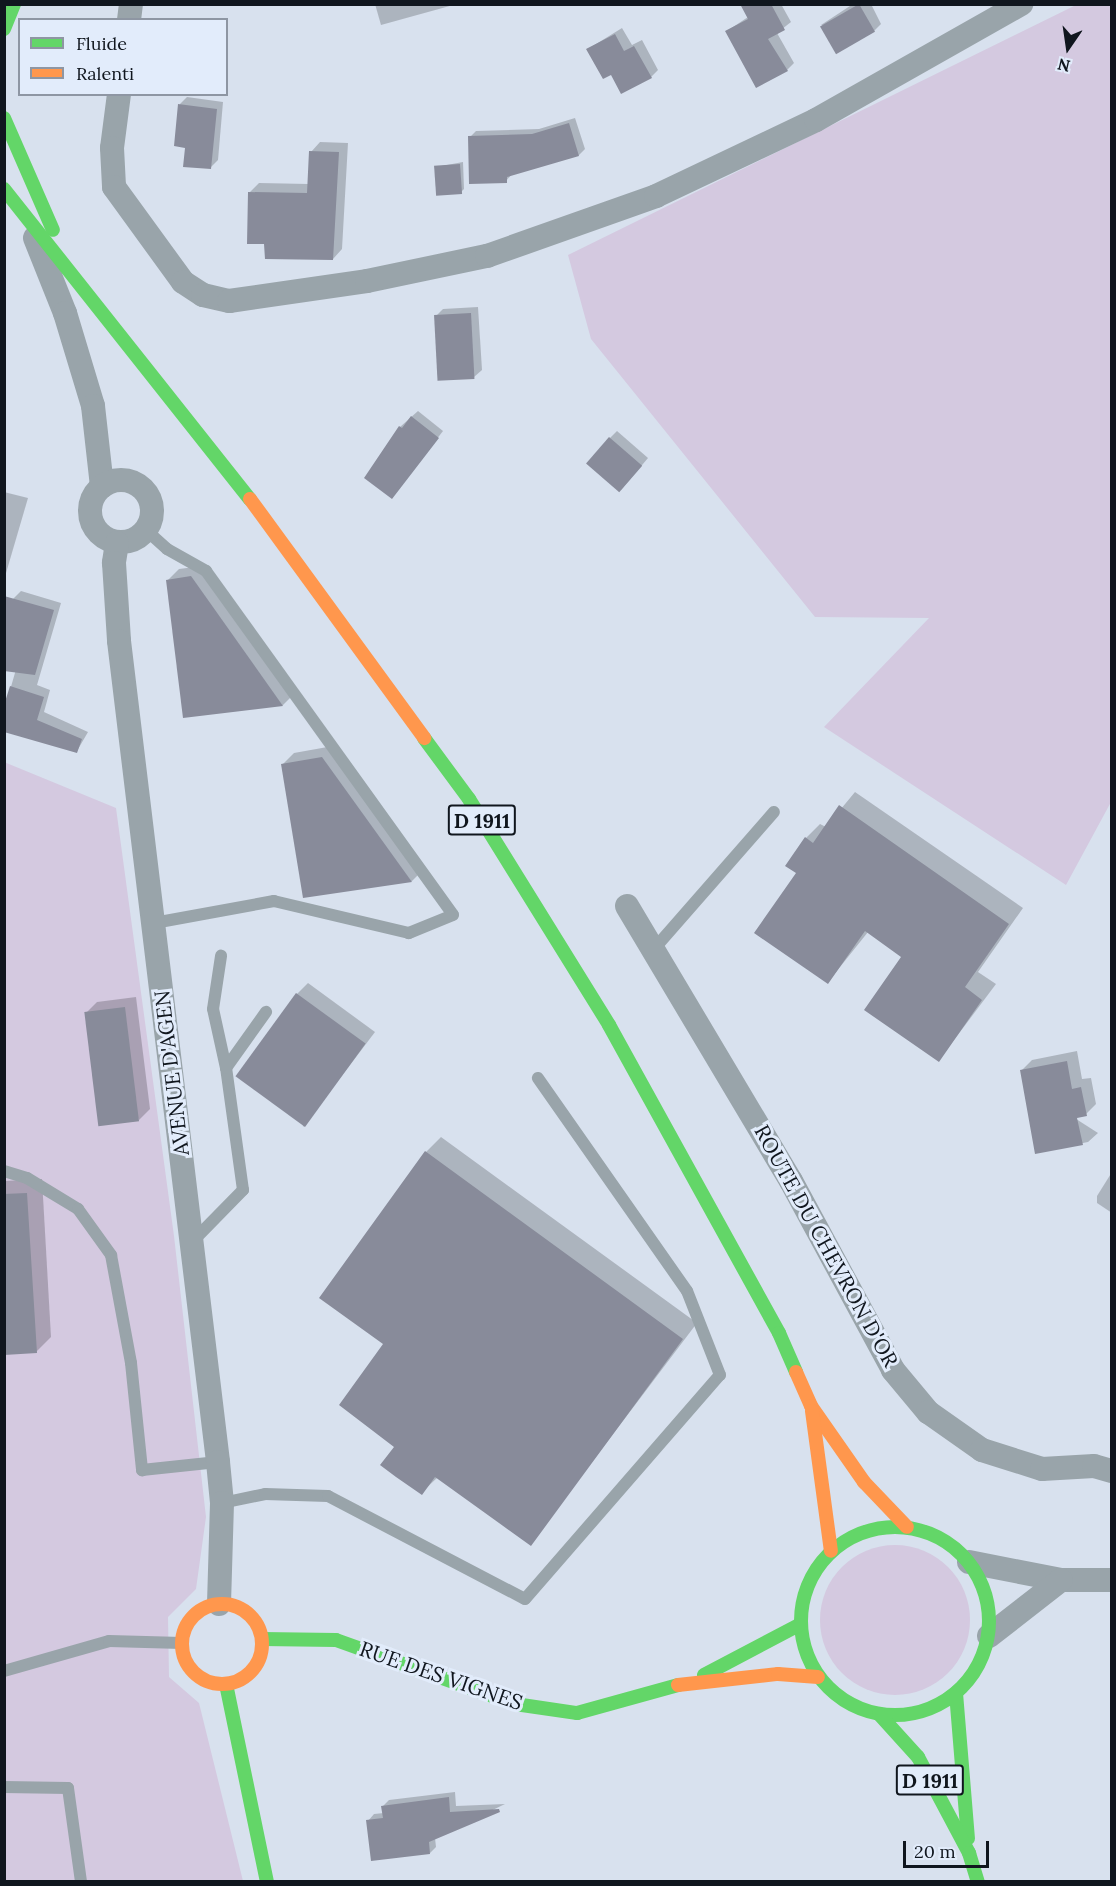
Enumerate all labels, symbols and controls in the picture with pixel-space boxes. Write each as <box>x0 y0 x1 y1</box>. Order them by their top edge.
legend <box>18 18 228 96</box>
north arrow <box>1038 18 1098 78</box>
text: Fluide <box>76 32 127 55</box>
text: N <box>1056 54 1072 77</box>
text: Ralenti <box>76 62 134 85</box>
road number: D 1911 <box>448 803 516 837</box>
street label: AVENUE D'AGEN <box>149 989 195 1157</box>
street label: ROUTE DU CHEVRON D'OR <box>749 1120 903 1372</box>
street label: RUE DES VIGNES <box>356 1636 526 1716</box>
road number: D 1911 <box>896 1763 964 1797</box>
scale bar <box>906 1829 992 1867</box>
text: 20 m <box>914 1840 956 1863</box>

